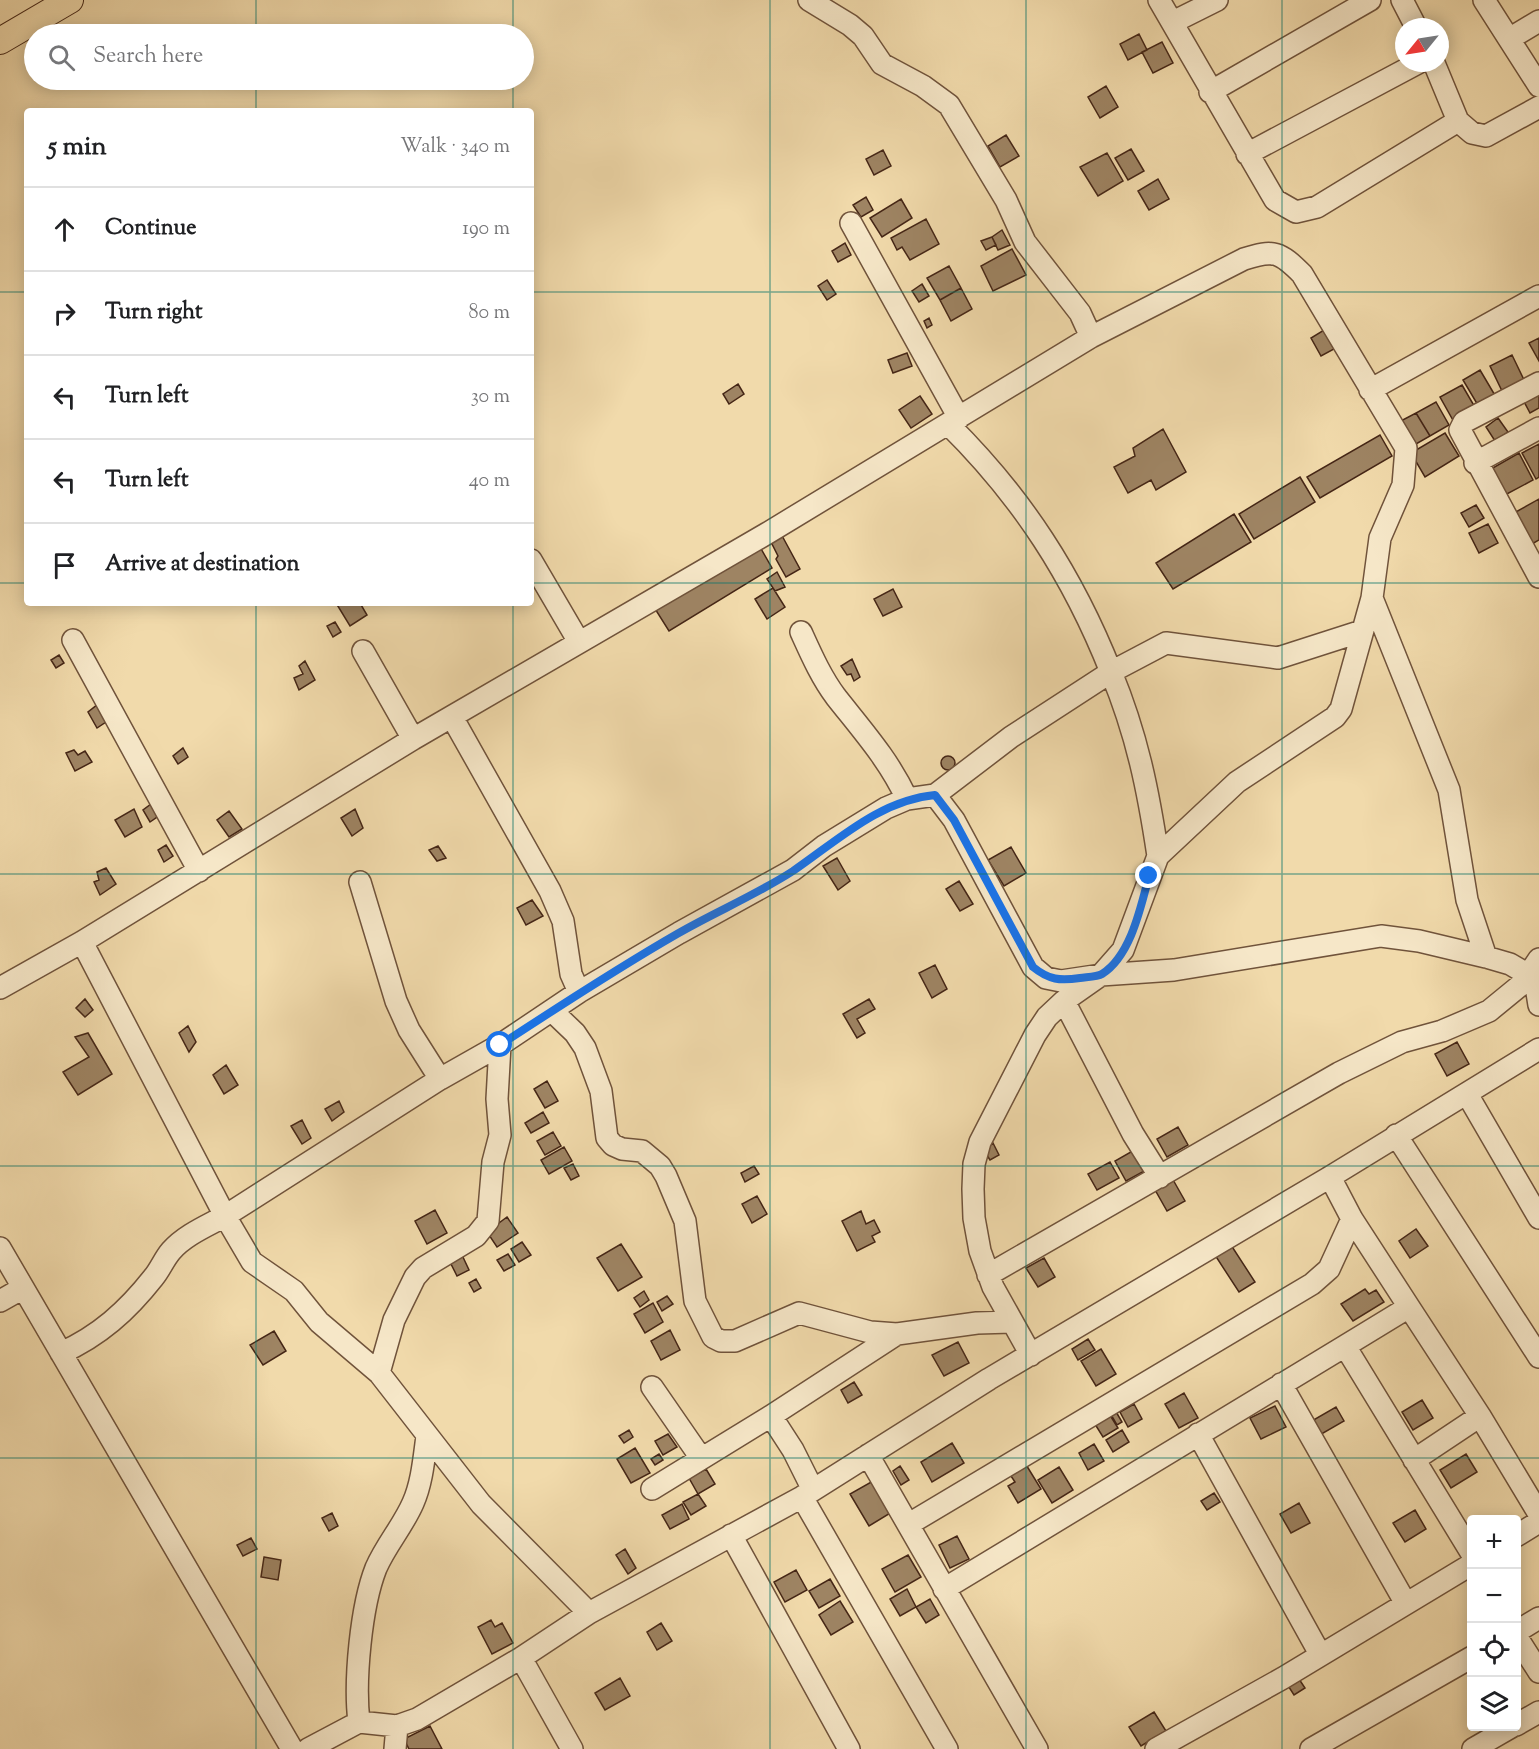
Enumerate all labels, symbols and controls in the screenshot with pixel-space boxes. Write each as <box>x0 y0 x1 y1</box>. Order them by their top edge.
north arrow <box>1395 18 1449 72</box>
search box <box>24 24 534 90</box>
icon: search <box>45 41 78 74</box>
text: Search here <box>93 41 203 73</box>
text: 5 min <box>48 129 107 166</box>
text: Walk · 340 m <box>400 133 510 162</box>
icon: ahead <box>48 213 81 246</box>
text: Continue <box>105 213 196 245</box>
text: 190 m <box>462 215 510 244</box>
icon: right <box>48 297 81 330</box>
text: Turn right <box>105 297 202 329</box>
text: 80 m <box>469 299 510 328</box>
icon: left <box>48 381 81 414</box>
text: Turn left <box>105 381 188 413</box>
text: 30 m <box>471 383 510 412</box>
icon: left <box>48 465 81 498</box>
text: Turn left <box>105 465 188 497</box>
text: 40 m <box>469 467 510 496</box>
icon: arrive <box>48 549 81 582</box>
text: Arrive at destination <box>105 549 300 581</box>
route end <box>1135 862 1161 888</box>
route start <box>486 1031 512 1057</box>
map controls <box>1467 1515 1521 1731</box>
button: + <box>1467 1515 1521 1569</box>
button: − <box>1467 1569 1521 1623</box>
button: locate <box>1467 1623 1521 1677</box>
button: layers <box>1467 1677 1521 1731</box>

